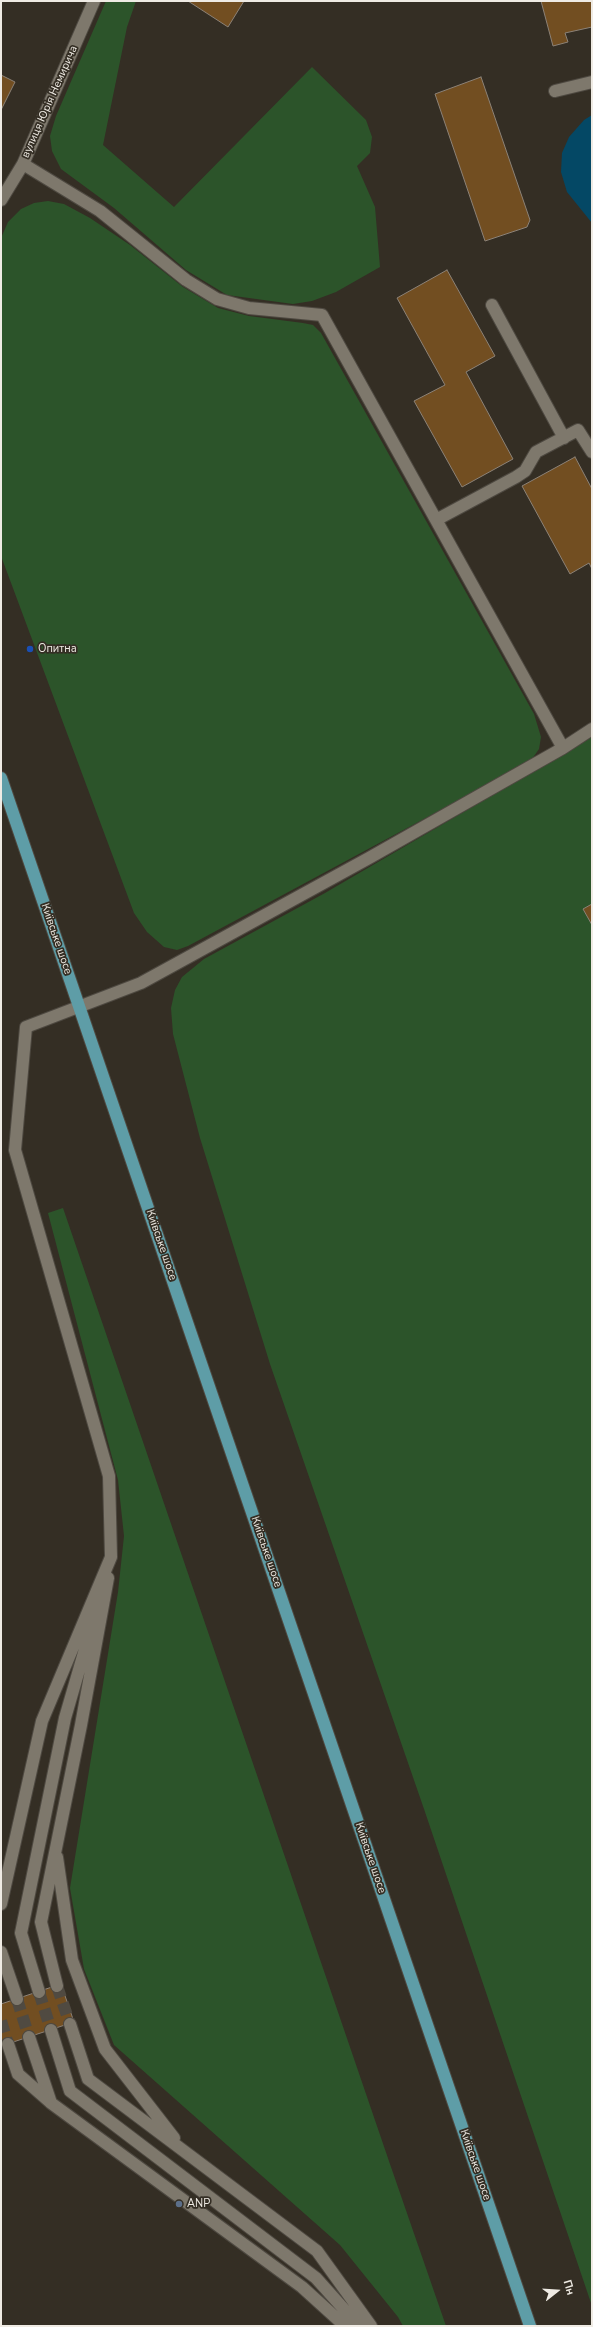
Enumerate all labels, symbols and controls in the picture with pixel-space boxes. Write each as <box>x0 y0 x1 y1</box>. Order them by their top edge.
street label: вулиця Юрія Немирича <box>19 44 81 160</box>
place label: Опитна <box>38 642 77 656</box>
marker: Опитна <box>25 644 35 654</box>
street label: Київське шосе <box>38 902 74 976</box>
street label: Київське шосе <box>143 1208 179 1282</box>
street label: Київське шосе <box>248 1515 284 1589</box>
street label: Київське шосе <box>352 1821 388 1895</box>
street label: Київське шосе <box>457 2128 493 2202</box>
place label: ANP <box>187 2197 210 2211</box>
marker: ANP <box>174 2199 184 2209</box>
north arrow <box>537 2271 577 2311</box>
text: Пн <box>560 2278 578 2297</box>

